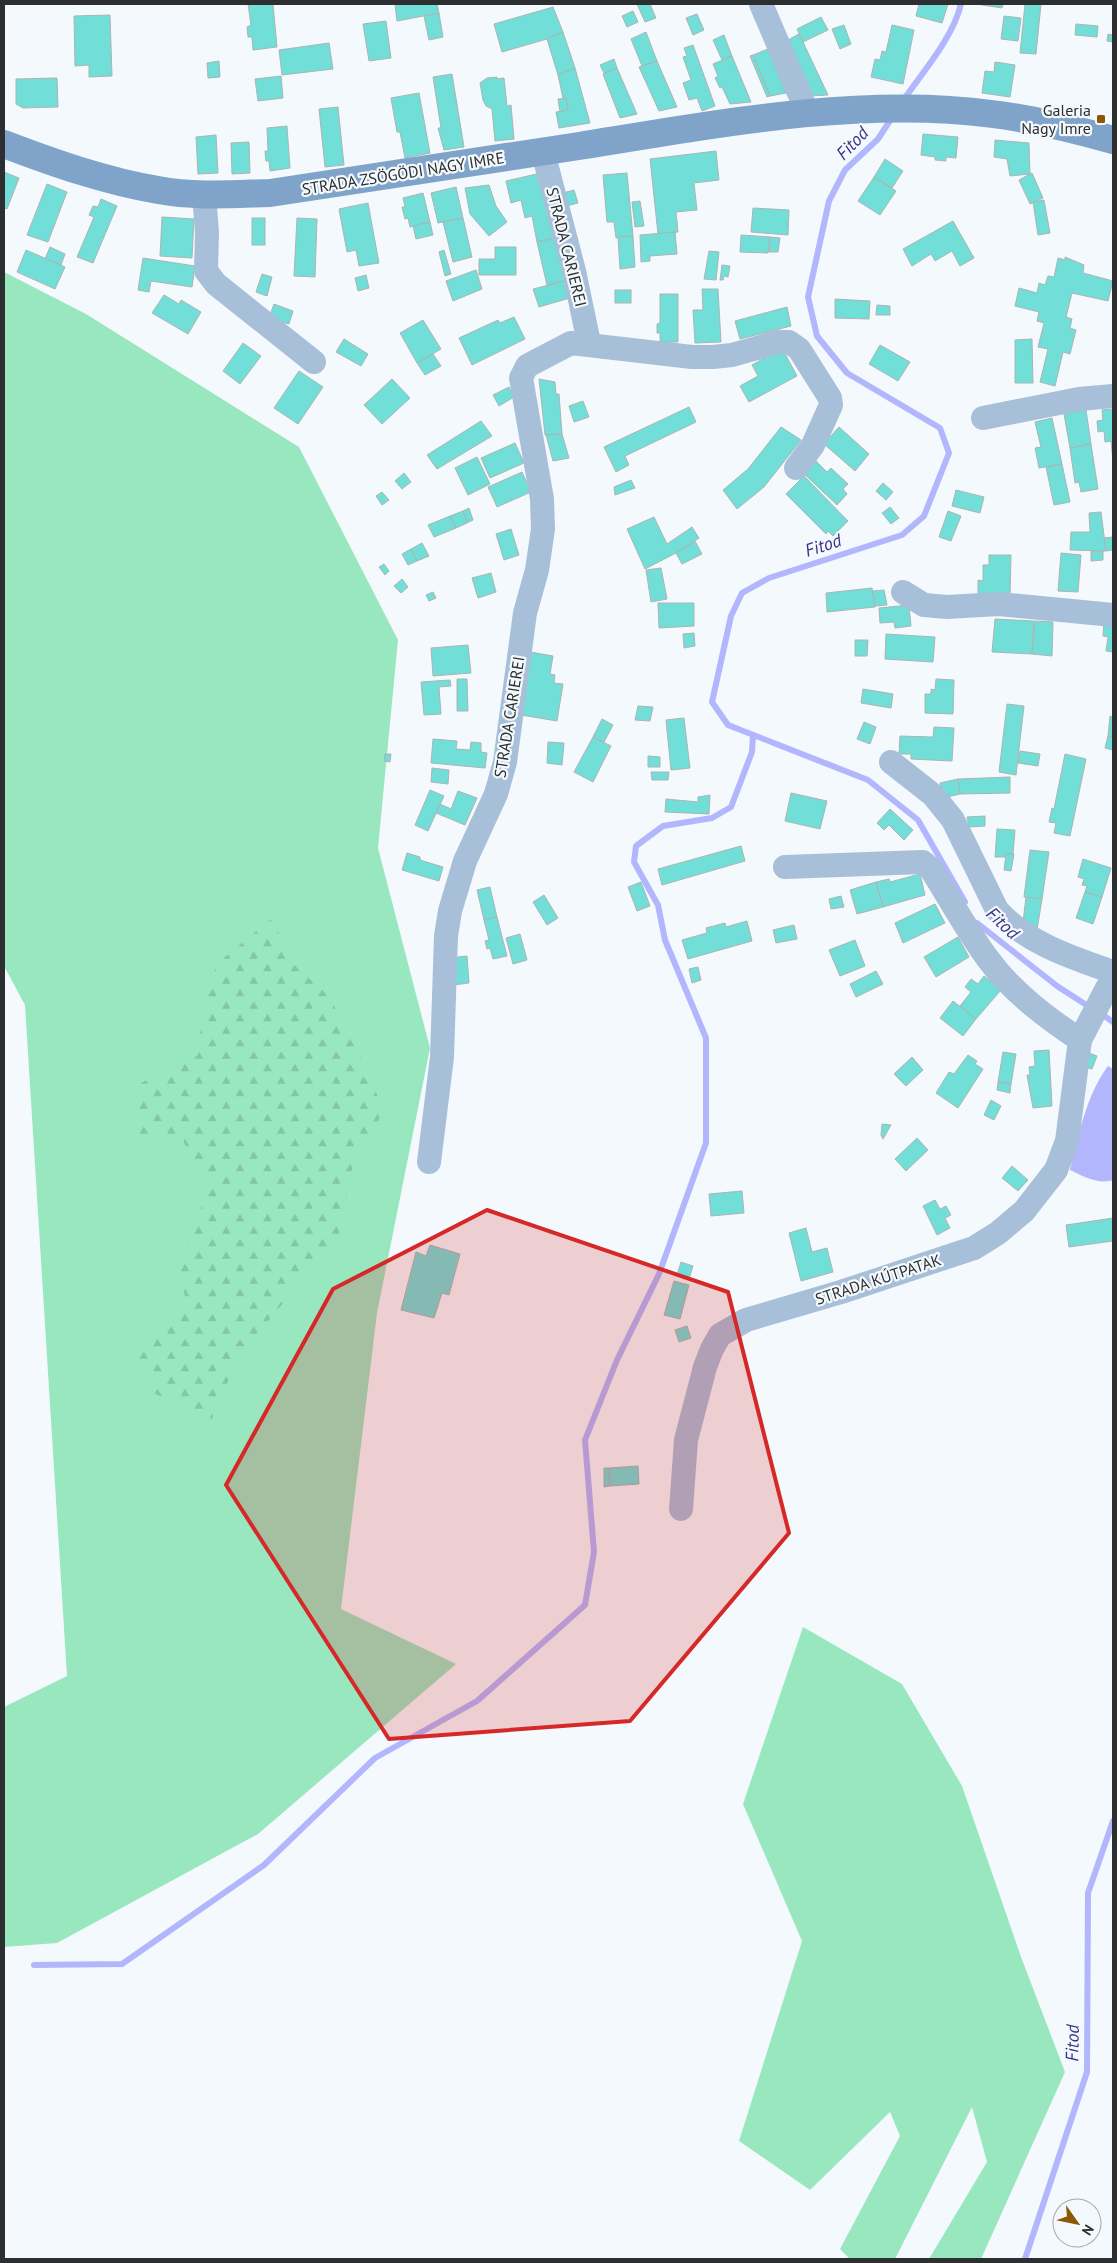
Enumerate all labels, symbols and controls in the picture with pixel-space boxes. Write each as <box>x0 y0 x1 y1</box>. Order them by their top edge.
place label: Galeria Nagy Imre <box>1021 100 1091 138</box>
marker: Galeria Nagy Imre <box>1095 113 1107 125</box>
water label: Fitod <box>831 121 874 164</box>
street label: STRADA ZSÖGÖDI NAGY IMRE <box>300 147 506 199</box>
street label: STRADA CARIEREI <box>542 185 592 309</box>
water label: Fitod <box>802 528 845 562</box>
street label: STRADA CARIEREI <box>490 655 528 779</box>
water label: Fitod <box>982 902 1025 945</box>
street label: STRADA KÚTPATAK <box>813 1249 944 1309</box>
water label: Fitod <box>1060 2023 1084 2062</box>
north arrow <box>1052 2198 1102 2248</box>
text: N <box>1078 2221 1098 2239</box>

